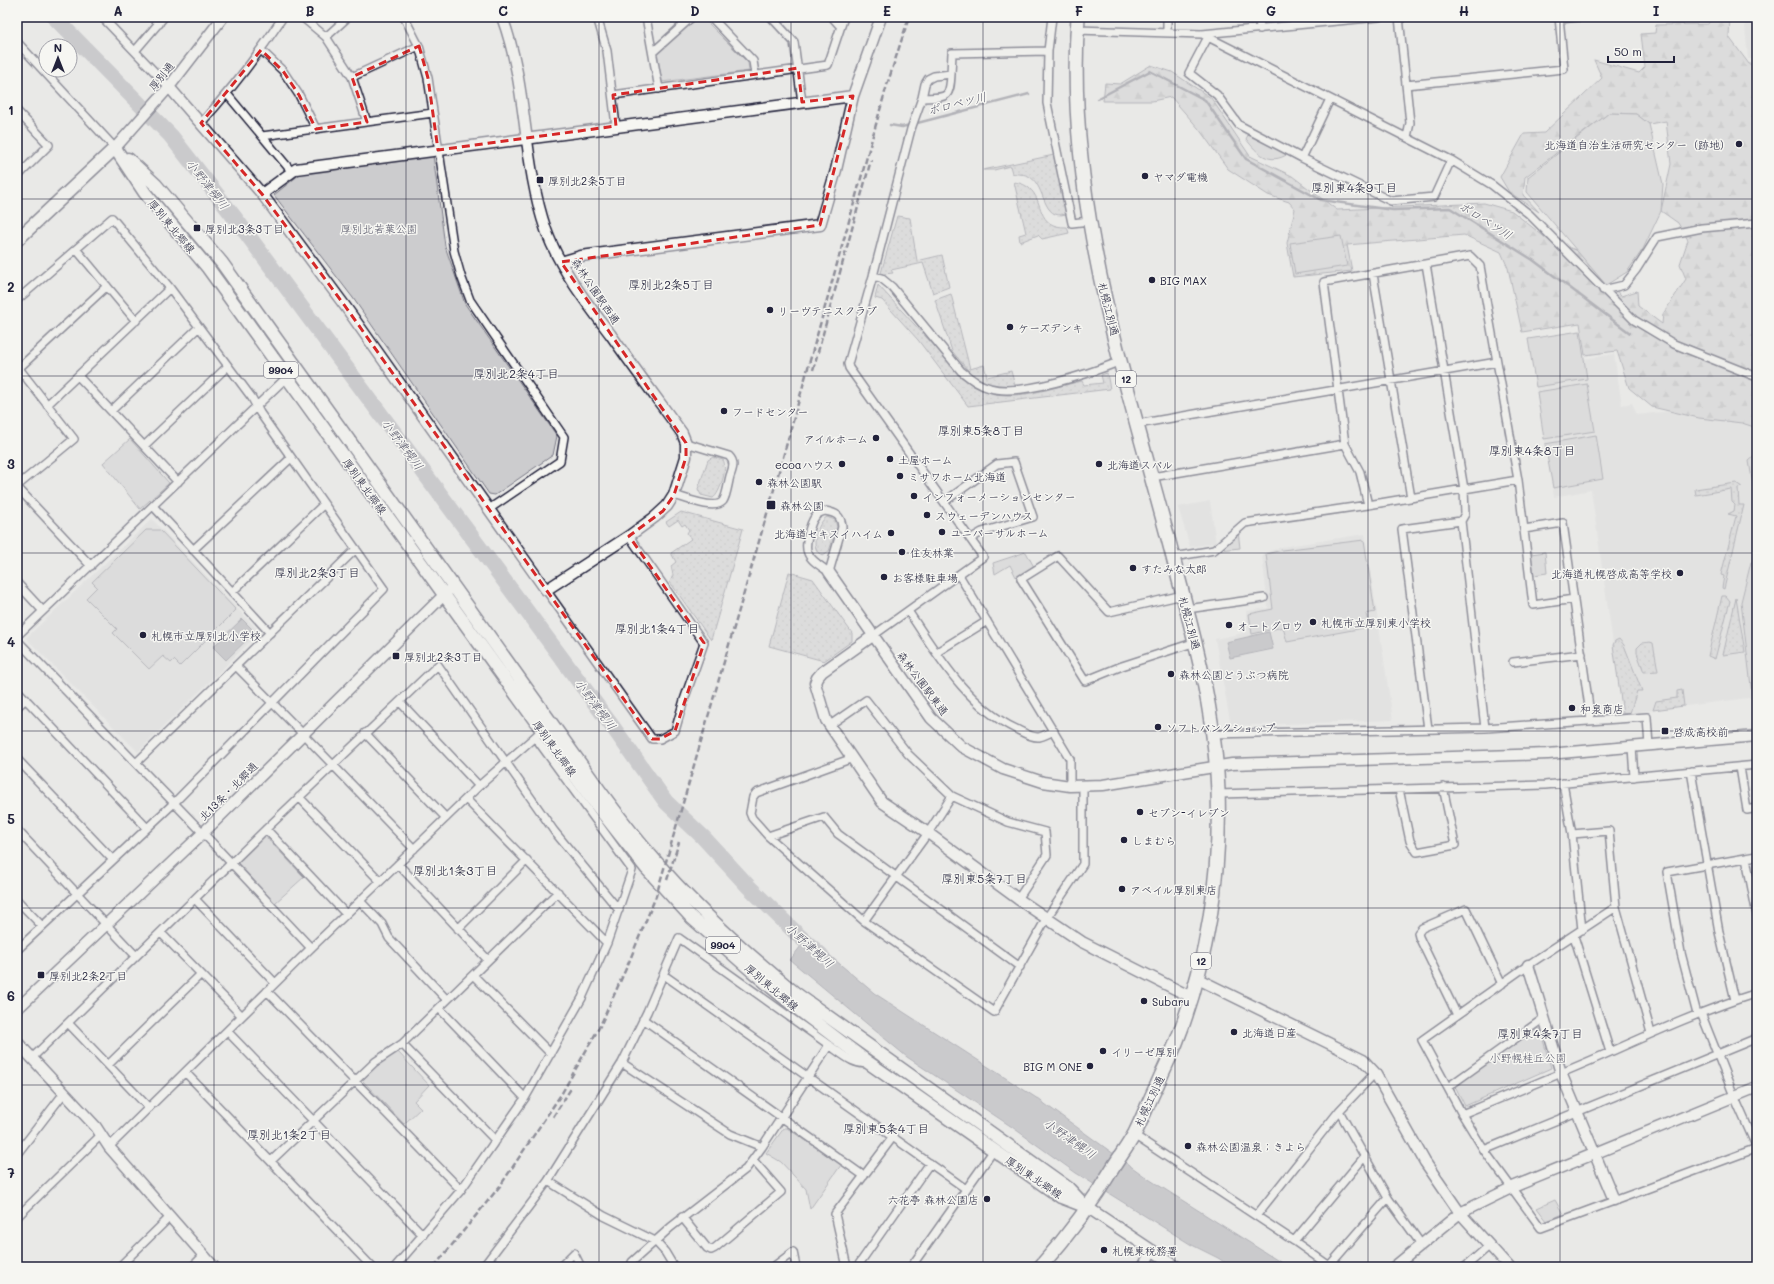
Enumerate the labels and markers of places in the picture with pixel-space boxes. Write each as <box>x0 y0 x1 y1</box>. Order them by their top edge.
place label: 北海道自治生活研究センター（跡地） <box>1544 137 1731 152</box>
marker: 北海道自治生活研究センター（跡地） <box>1734 139 1744 149</box>
place label: ヤマダ電機 <box>1153 169 1208 184</box>
marker: ヤマダ電機 <box>1140 171 1150 181</box>
place label: 厚別北2条5丁目 <box>548 173 627 188</box>
marker: 厚別北2条5丁目 <box>535 175 545 185</box>
place label: 厚別北3条3丁目 <box>205 221 284 236</box>
marker: 厚別北3条3丁目 <box>192 223 202 233</box>
place label: BIG MAX <box>1160 273 1207 288</box>
marker: BIG MAX <box>1147 275 1157 285</box>
place label: リーヴテニスクラブ <box>778 303 877 318</box>
marker: リーヴテニスクラブ <box>765 305 775 315</box>
place label: ケーズデンキ <box>1018 320 1083 335</box>
marker: ケーズデンキ <box>1005 322 1015 332</box>
place label: フードセンター <box>732 404 808 419</box>
marker: フードセンター <box>719 406 729 416</box>
place label: アイルホーム <box>804 431 868 446</box>
marker: アイルホーム <box>871 433 881 443</box>
place label: 土屋ホーム <box>898 452 953 467</box>
marker: 土屋ホーム <box>885 454 895 464</box>
place label: ecoaハウス <box>775 457 834 472</box>
place label: 北海道スバル <box>1107 457 1173 472</box>
marker: ecoaハウス <box>837 459 847 469</box>
marker: 北海道スバル <box>1094 459 1104 469</box>
place label: ミサワホーム北海道 <box>908 469 1007 484</box>
marker: ミサワホーム北海道 <box>895 471 905 481</box>
place label: 森林公園駅 <box>767 475 822 490</box>
marker: 森林公園駅 <box>754 477 764 487</box>
place label: インフォーメーションセンター <box>922 489 1076 504</box>
marker: インフォーメーションセンター <box>909 491 919 501</box>
place label: 森林公園 <box>780 498 824 513</box>
marker: 森林公園 <box>765 499 777 511</box>
place label: スウェーデンハウス <box>935 508 1033 523</box>
marker: スウェーデンハウス <box>922 510 932 520</box>
place label: ユニバーサルホーム <box>950 525 1049 540</box>
place label: 北海道セキスイハイム <box>774 526 883 541</box>
marker: ユニバーサルホーム <box>937 527 947 537</box>
marker: 北海道セキスイハイム <box>886 528 896 538</box>
place label: 住友林業 <box>910 545 954 560</box>
marker: 住友林業 <box>897 547 907 557</box>
place label: すたみな太郎 <box>1141 561 1207 576</box>
marker: すたみな太郎 <box>1128 563 1138 573</box>
place label: 北海道札幌啓成高等学校 <box>1551 566 1672 581</box>
marker: 北海道札幌啓成高等学校 <box>1675 568 1685 578</box>
place label: お客様駐車場 <box>892 570 958 585</box>
marker: お客様駐車場 <box>879 572 889 582</box>
place label: 札幌市立厚別東小学校 <box>1321 615 1431 630</box>
marker: 札幌市立厚別東小学校 <box>1308 617 1318 627</box>
place label: オートグロウ <box>1237 618 1303 633</box>
marker: オートグロウ <box>1224 620 1234 630</box>
place label: 札幌市立厚別北小学校 <box>151 628 261 643</box>
marker: 札幌市立厚別北小学校 <box>138 630 148 640</box>
place label: 厚別北2条3丁目 <box>404 649 483 664</box>
marker: 厚別北2条3丁目 <box>391 651 401 661</box>
place label: 森林公園どうぶつ病院 <box>1179 667 1289 682</box>
marker: 森林公園どうぶつ病院 <box>1166 669 1176 679</box>
place label: 和泉商店 <box>1580 701 1624 716</box>
marker: 和泉商店 <box>1567 703 1577 713</box>
place label: ソフトバンクショップ <box>1166 720 1276 735</box>
marker: ソフトバンクショップ <box>1153 722 1163 732</box>
place label: 啓成高校前 <box>1673 724 1728 739</box>
marker: 啓成高校前 <box>1660 726 1670 736</box>
place label: セブン-イレブン <box>1148 805 1230 820</box>
marker: セブン-イレブン <box>1135 807 1145 817</box>
place label: しまむら <box>1132 833 1176 848</box>
marker: しまむら <box>1119 835 1129 845</box>
place label: アベイル厚別東店 <box>1130 882 1217 897</box>
marker: アベイル厚別東店 <box>1117 884 1127 894</box>
place label: 厚別北2条2丁目 <box>49 968 127 983</box>
marker: 厚別北2条2丁目 <box>36 970 46 980</box>
place label: Subaru <box>1152 994 1190 1009</box>
marker: Subaru <box>1139 996 1149 1006</box>
place label: 北海道日産 <box>1242 1025 1297 1040</box>
marker: 北海道日産 <box>1229 1027 1239 1037</box>
place label: イリーゼ厚別 <box>1111 1044 1177 1059</box>
marker: イリーゼ厚別 <box>1098 1046 1108 1056</box>
place label: BIG M ONE <box>1023 1059 1082 1074</box>
marker: BIG M ONE <box>1085 1061 1095 1071</box>
place label: 森林公園温泉；きよら <box>1196 1139 1306 1154</box>
marker: 森林公園温泉；きよら <box>1183 1141 1193 1151</box>
place label: 六花亭 森林公園店 <box>887 1192 979 1207</box>
marker: 六花亭 森林公園店 <box>982 1194 992 1204</box>
place label: 札幌東税務署 <box>1112 1243 1178 1258</box>
marker: 札幌東税務署 <box>1099 1245 1109 1255</box>

